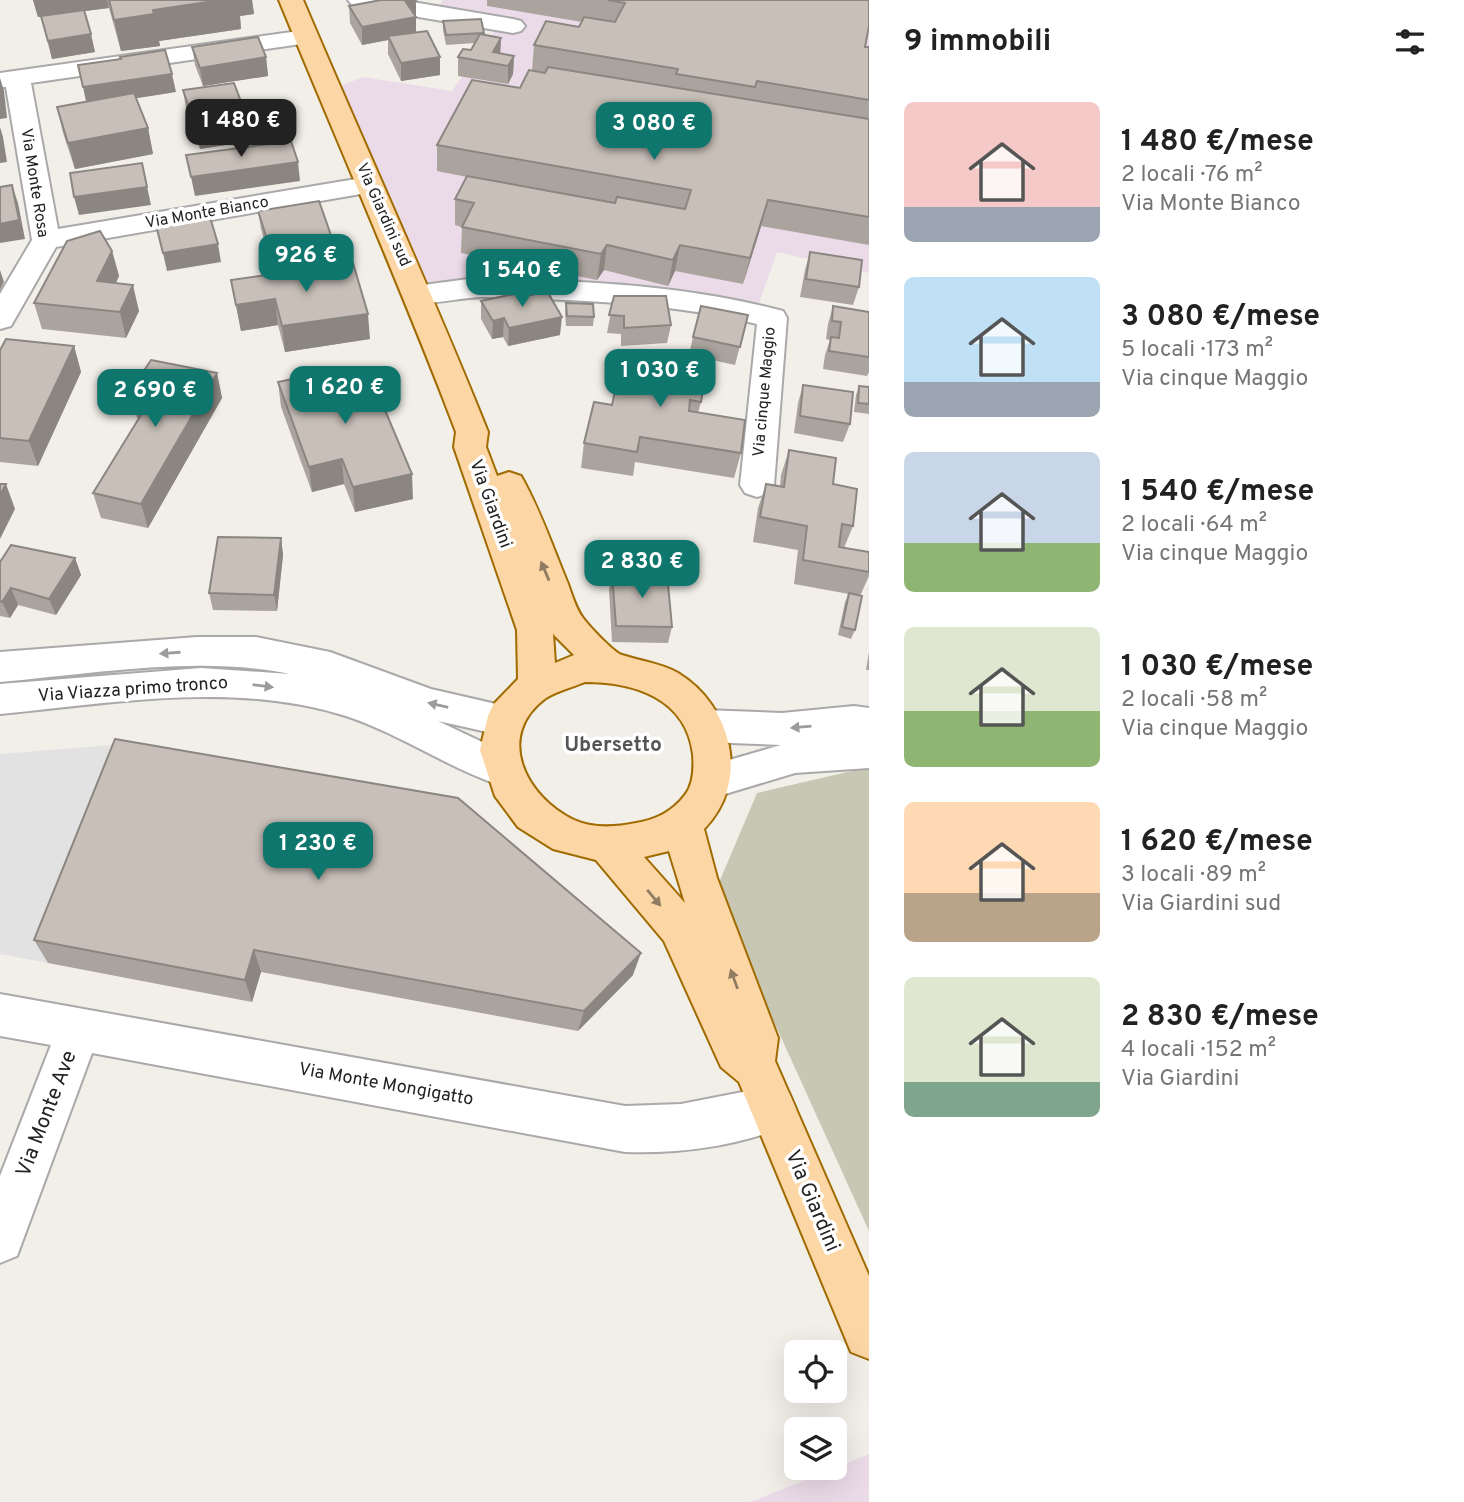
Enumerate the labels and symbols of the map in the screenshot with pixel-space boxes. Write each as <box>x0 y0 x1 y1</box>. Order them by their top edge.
pin: 1 480 € <box>176 100 306 159</box>
pin: 3 080 € <box>589 102 719 162</box>
street label: Via Monte Rosa <box>16 127 52 239</box>
street label: Via Giardini sud <box>351 160 415 270</box>
street label: Via Monte Bianco <box>144 192 270 234</box>
pin: 926 € <box>257 234 355 294</box>
pin: 1 540 € <box>457 250 587 309</box>
street label: Via cinque Maggio <box>749 326 781 458</box>
pin: 1 030 € <box>595 350 725 409</box>
pin: 1 620 € <box>280 366 410 426</box>
pin: 2 690 € <box>90 370 220 429</box>
street label: Via Giardini <box>463 457 517 551</box>
pin: 2 830 € <box>577 540 707 600</box>
one-way arrow <box>539 561 550 582</box>
one-way arrow <box>159 648 181 659</box>
street label: Via Viazza primo tronco <box>37 672 229 708</box>
one-way arrow <box>253 680 275 691</box>
one-way arrow <box>427 700 449 711</box>
one-way arrow <box>790 722 812 733</box>
district label: Ubersetto <box>564 732 662 759</box>
pin: 1 230 € <box>253 822 383 882</box>
one-way arrow <box>646 889 661 906</box>
one-way arrow <box>729 968 740 989</box>
street label: Via Monte Ave <box>11 1047 83 1181</box>
street label: Via Monte Mongigatto <box>297 1058 475 1112</box>
street label: Via Giardini <box>778 1146 846 1256</box>

